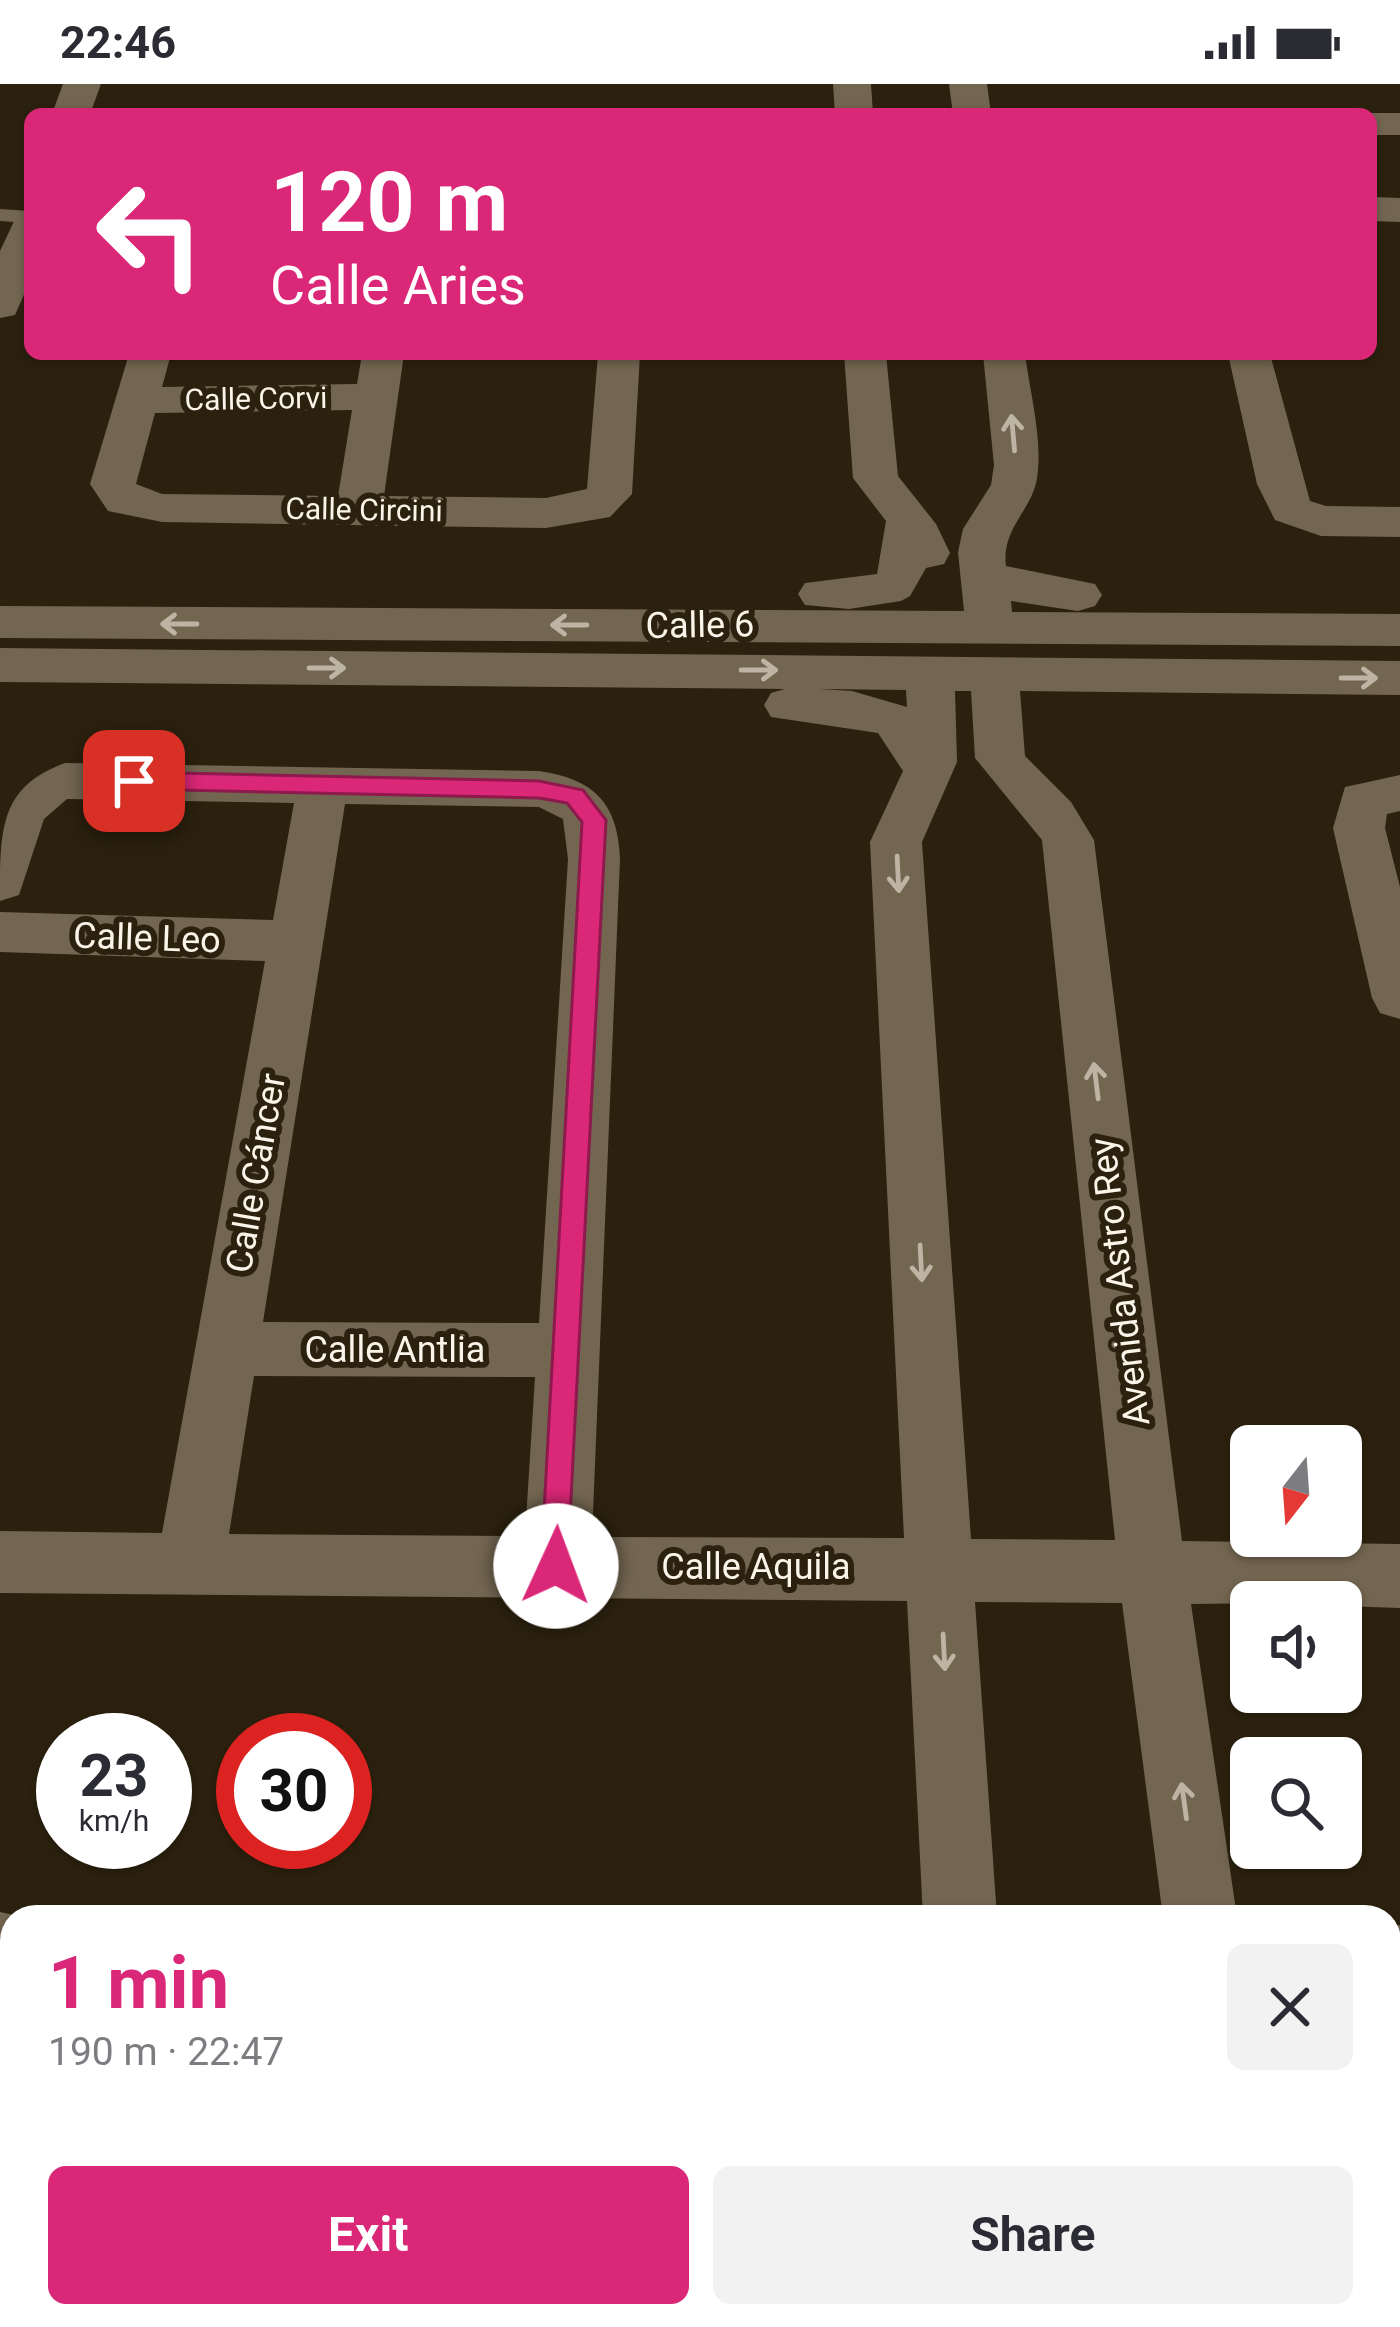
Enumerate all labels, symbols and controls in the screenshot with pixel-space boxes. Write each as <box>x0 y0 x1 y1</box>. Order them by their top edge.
text: 22:46 <box>60 16 176 69</box>
text: 120 m <box>270 153 508 252</box>
icon: left <box>72 156 228 312</box>
text: Calle Aries <box>270 254 526 317</box>
street label: Calle Corvi <box>184 380 328 417</box>
one-way arrow <box>1001 414 1024 453</box>
street label: Calle Circini <box>285 491 443 528</box>
street label: Calle 6 <box>645 603 755 647</box>
one-way arrow <box>160 612 199 635</box>
one-way arrow <box>550 614 589 636</box>
one-way arrow <box>307 657 346 679</box>
one-way arrow <box>739 659 778 681</box>
one-way arrow <box>1339 667 1378 689</box>
pin <box>83 730 185 832</box>
icon: arrive <box>101 748 167 814</box>
one-way arrow <box>887 854 910 893</box>
street label: Calle Leo <box>72 914 221 962</box>
one-way arrow <box>1084 1062 1107 1101</box>
street label: Calle Cáncer <box>218 1070 294 1276</box>
street label: Avenida Astro Rey <box>1082 1136 1158 1428</box>
one-way arrow <box>910 1243 933 1282</box>
street label: Calle Antlia <box>305 1329 485 1371</box>
north arrow <box>1230 1425 1362 1557</box>
map controls <box>1230 1425 1362 1869</box>
position arrow <box>493 1503 619 1629</box>
street label: Calle Aquila <box>661 1546 851 1588</box>
button: sound <box>1230 1581 1362 1713</box>
one-way arrow <box>933 1632 956 1671</box>
speed limit sign: 30 <box>216 1713 372 1869</box>
button: search <box>1230 1737 1362 1869</box>
text: 23 <box>80 1740 148 1811</box>
one-way arrow <box>1173 1782 1195 1821</box>
text: km/h <box>79 1803 149 1838</box>
text: 1 min <box>48 1941 229 2026</box>
button: close <box>1227 1944 1353 2070</box>
text: 190 m · 22:47 <box>48 2029 284 2075</box>
button: Exit <box>48 2166 689 2304</box>
button: Share <box>713 2166 1353 2304</box>

